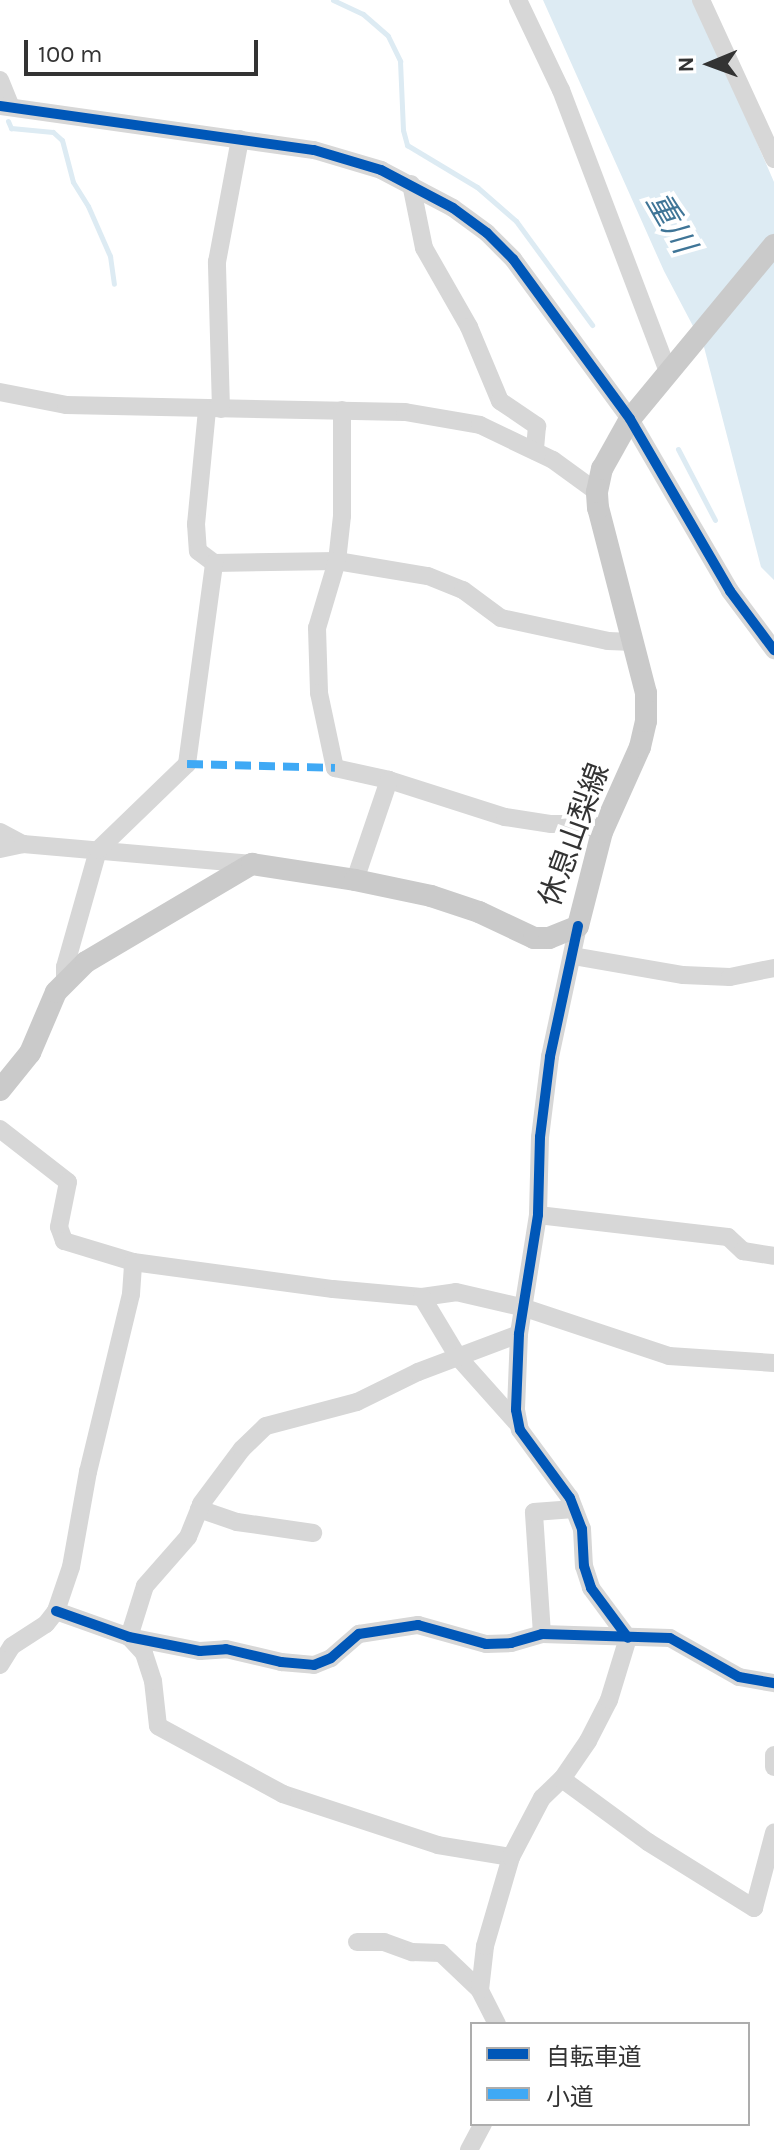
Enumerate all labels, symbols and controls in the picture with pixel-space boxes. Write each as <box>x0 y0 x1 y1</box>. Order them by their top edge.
scale bar <box>28 24 262 74</box>
north arrow <box>670 24 750 104</box>
text: 100 m <box>38 40 103 68</box>
text: N <box>673 56 699 73</box>
water label: 重川 <box>637 186 703 260</box>
street label: 休息山梨線 <box>531 758 617 912</box>
legend <box>470 2022 750 2126</box>
text: 自転車道 <box>546 2043 642 2071</box>
text: 小道 <box>546 2083 594 2111</box>

